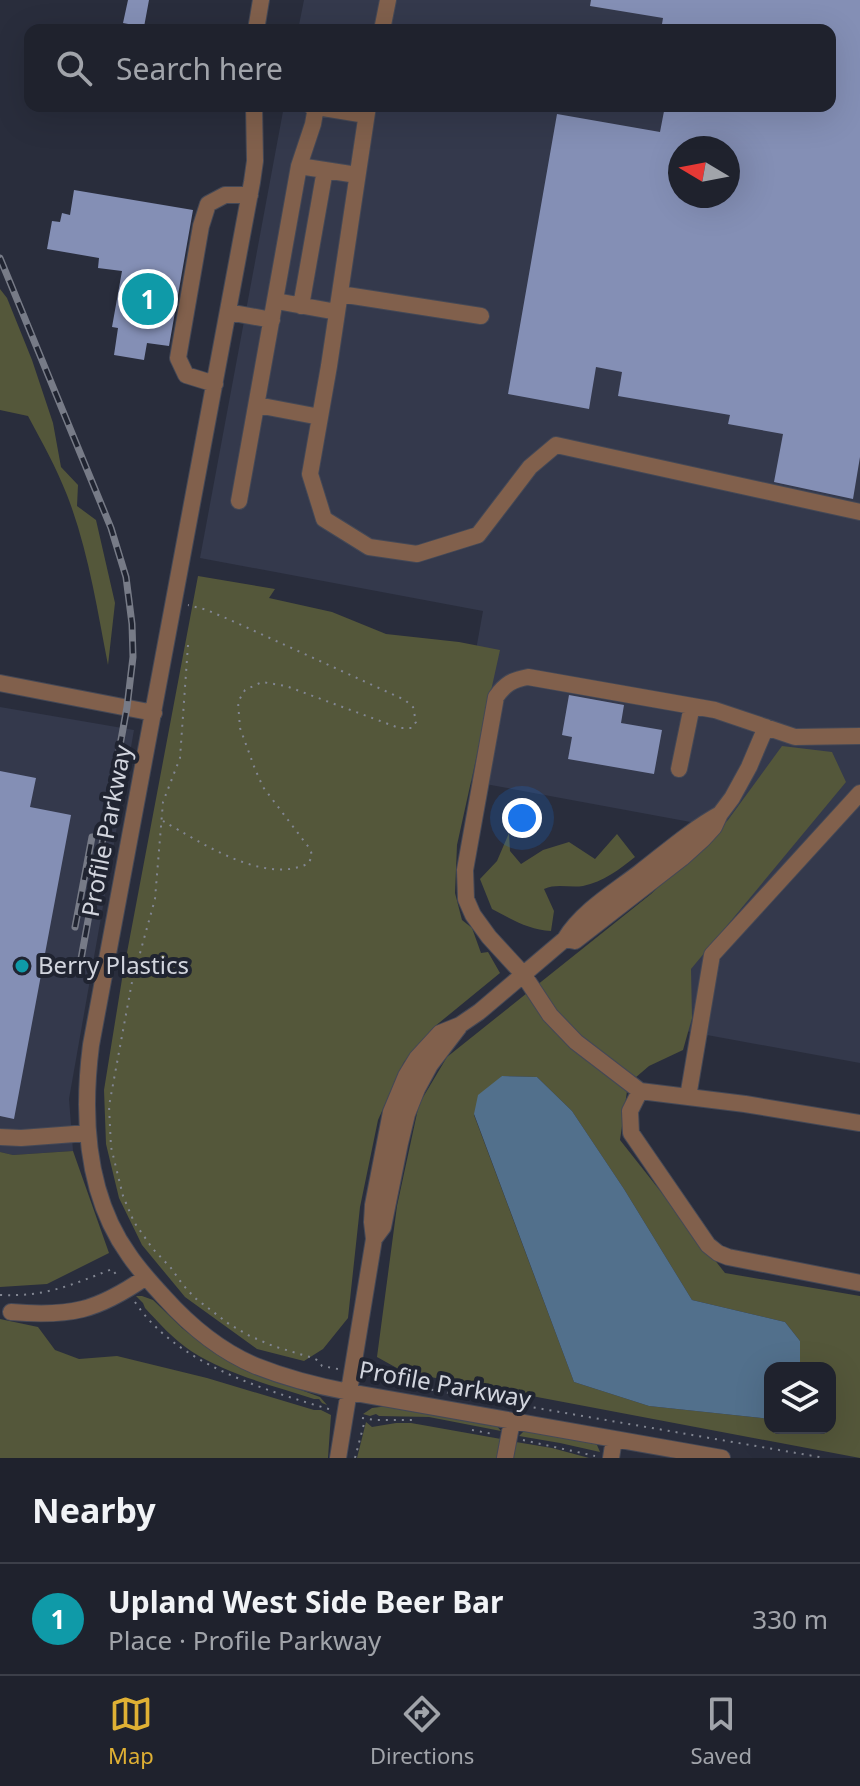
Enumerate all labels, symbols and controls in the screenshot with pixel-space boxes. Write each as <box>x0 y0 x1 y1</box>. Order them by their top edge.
search box <box>24 24 836 112</box>
icon: search <box>52 46 96 90</box>
text: Search here <box>116 48 283 89</box>
north arrow <box>668 136 740 208</box>
pin: 1 <box>122 269 174 329</box>
street label: Profile Parkway <box>73 741 138 919</box>
your location <box>502 798 542 838</box>
place label: Berry Plastics <box>38 948 189 981</box>
marker: Berry Plastics <box>13 957 31 975</box>
street label: Profile Parkway <box>357 1352 535 1415</box>
map controls <box>764 1362 836 1434</box>
button: layers <box>764 1362 836 1434</box>
text: Nearby <box>32 1487 156 1533</box>
text: Upland West Side Beer Bar <box>108 1581 504 1622</box>
text: 1 <box>51 1601 65 1637</box>
text: 330 m <box>752 1601 828 1637</box>
text: Place · Profile Parkway <box>108 1622 381 1658</box>
tab: Map <box>108 1692 154 1770</box>
tab: Directions <box>370 1692 474 1770</box>
tab: Saved <box>690 1692 752 1770</box>

